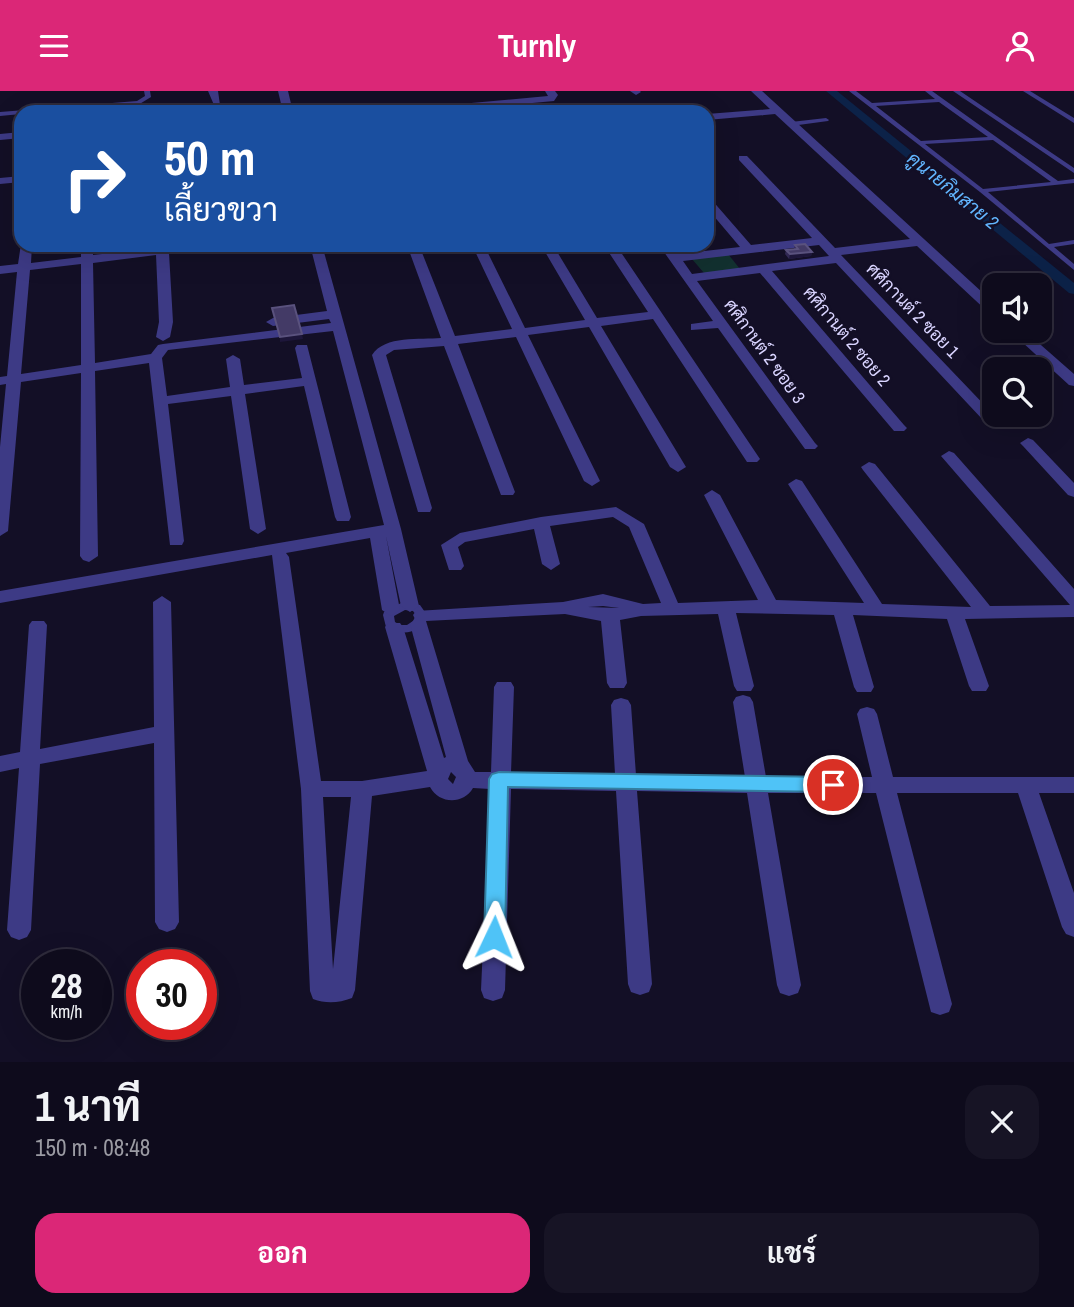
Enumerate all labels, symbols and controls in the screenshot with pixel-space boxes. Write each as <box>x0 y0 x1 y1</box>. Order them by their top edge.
text: Turnly <box>498 24 576 67</box>
icon: menu <box>35 27 73 65</box>
icon: person <box>1001 27 1039 65</box>
text: 50 m <box>164 124 256 190</box>
icon: right <box>49 133 140 224</box>
water label: คูนายกิมสาย 2 <box>901 145 1004 236</box>
text: เลี้ยวขวา <box>164 188 278 231</box>
street label: ศศิกานต์ 2 ซอย 1 <box>861 257 966 364</box>
map controls <box>982 273 1052 427</box>
button: sound <box>982 273 1052 343</box>
street label: ศศิกานต์ 2 ซอย 2 <box>798 281 896 391</box>
street label: ศศิกานต์ 2 ซอย 3 <box>718 294 812 408</box>
button: search <box>982 357 1052 427</box>
pin <box>803 755 863 815</box>
icon: arrive <box>814 766 852 804</box>
position arrow <box>457 900 531 974</box>
speed limit sign: 30 <box>126 949 217 1040</box>
text: 28 <box>51 962 82 1009</box>
text: km/h <box>51 999 83 1024</box>
text: 1 นาที <box>35 1078 141 1134</box>
button: close <box>965 1085 1039 1159</box>
text: 150 m · 08:48 <box>35 1132 150 1163</box>
button: ออก <box>35 1213 530 1293</box>
button: แชร์ <box>544 1213 1039 1293</box>

